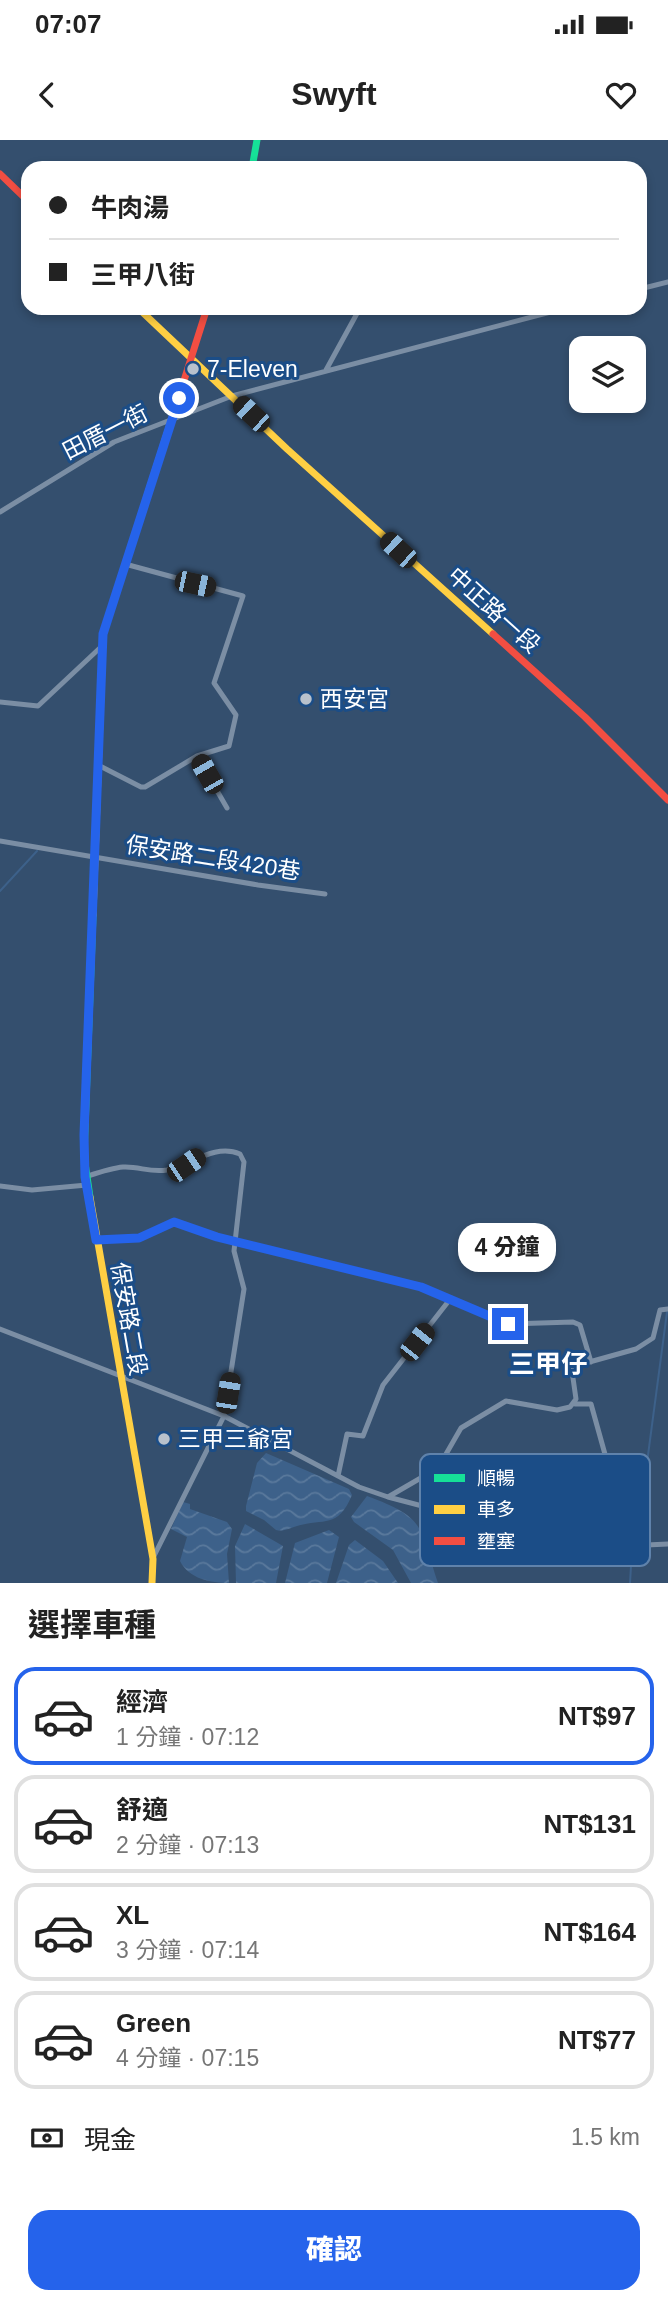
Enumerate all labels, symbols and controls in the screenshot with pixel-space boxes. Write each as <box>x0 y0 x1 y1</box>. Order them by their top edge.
text: 07:07 <box>35 9 102 39</box>
icon: back <box>28 76 66 114</box>
text: Swyft <box>291 76 377 112</box>
icon: heart <box>602 76 640 114</box>
text: 牛肉湯 <box>91 193 169 223</box>
text: 三甲八街 <box>91 260 195 290</box>
map controls <box>569 336 646 413</box>
button: layers <box>569 336 646 413</box>
place label: 7-Eleven <box>207 356 298 382</box>
marker: 7-Eleven <box>185 361 201 377</box>
route start <box>163 382 195 414</box>
car <box>229 392 274 436</box>
street label: 田厝一街 <box>58 400 152 464</box>
car <box>376 528 421 572</box>
street label: 中正路一段 <box>443 562 545 658</box>
car <box>173 569 218 599</box>
place label: 西安宮 <box>320 686 389 712</box>
marker: 西安宮 <box>298 691 314 707</box>
car <box>188 751 227 797</box>
street label: 保安路二段420巷 <box>124 831 302 885</box>
car <box>163 1145 210 1185</box>
callout: 4 分鐘 <box>459 1222 557 1272</box>
text: 4 分鐘 <box>474 1234 540 1260</box>
street label: 保安路二段 <box>106 1260 152 1378</box>
route end <box>492 1308 524 1340</box>
car <box>396 1319 439 1365</box>
district label: 三甲仔 <box>509 1349 587 1379</box>
car <box>215 1371 242 1415</box>
place label: 三甲三爺宮 <box>178 1426 293 1452</box>
marker: 三甲三爺宮 <box>156 1431 172 1447</box>
legend <box>420 1454 650 1566</box>
text: 順暢 <box>477 1468 515 1489</box>
text: 車多 <box>477 1499 515 1520</box>
text: 壅塞 <box>477 1531 515 1552</box>
text: 選擇車種 <box>28 1607 156 1643</box>
icon: car <box>32 1685 95 1748</box>
text: 經濟 <box>116 1687 168 1717</box>
text: NT$97 <box>558 1701 636 1731</box>
text: 1 分鐘 · 07:12 <box>116 1724 259 1750</box>
icon: car <box>32 1793 95 1856</box>
text: 舒適 <box>116 1795 168 1825</box>
text: NT$131 <box>544 1809 636 1839</box>
text: 2 分鐘 · 07:13 <box>116 1832 259 1858</box>
text: XL <box>116 1900 149 1930</box>
icon: car <box>32 1901 95 1964</box>
text: NT$164 <box>544 1917 636 1947</box>
text: 3 分鐘 · 07:14 <box>116 1937 259 1963</box>
text: Green <box>116 2008 191 2038</box>
icon: car <box>32 2009 95 2072</box>
text: NT$77 <box>558 2025 636 2055</box>
text: 4 分鐘 · 07:15 <box>116 2045 259 2071</box>
icon: cash <box>28 2119 66 2157</box>
text: 1.5 km <box>571 2124 640 2150</box>
text: 現金 <box>84 2125 136 2155</box>
button: 確認 <box>28 2210 640 2290</box>

